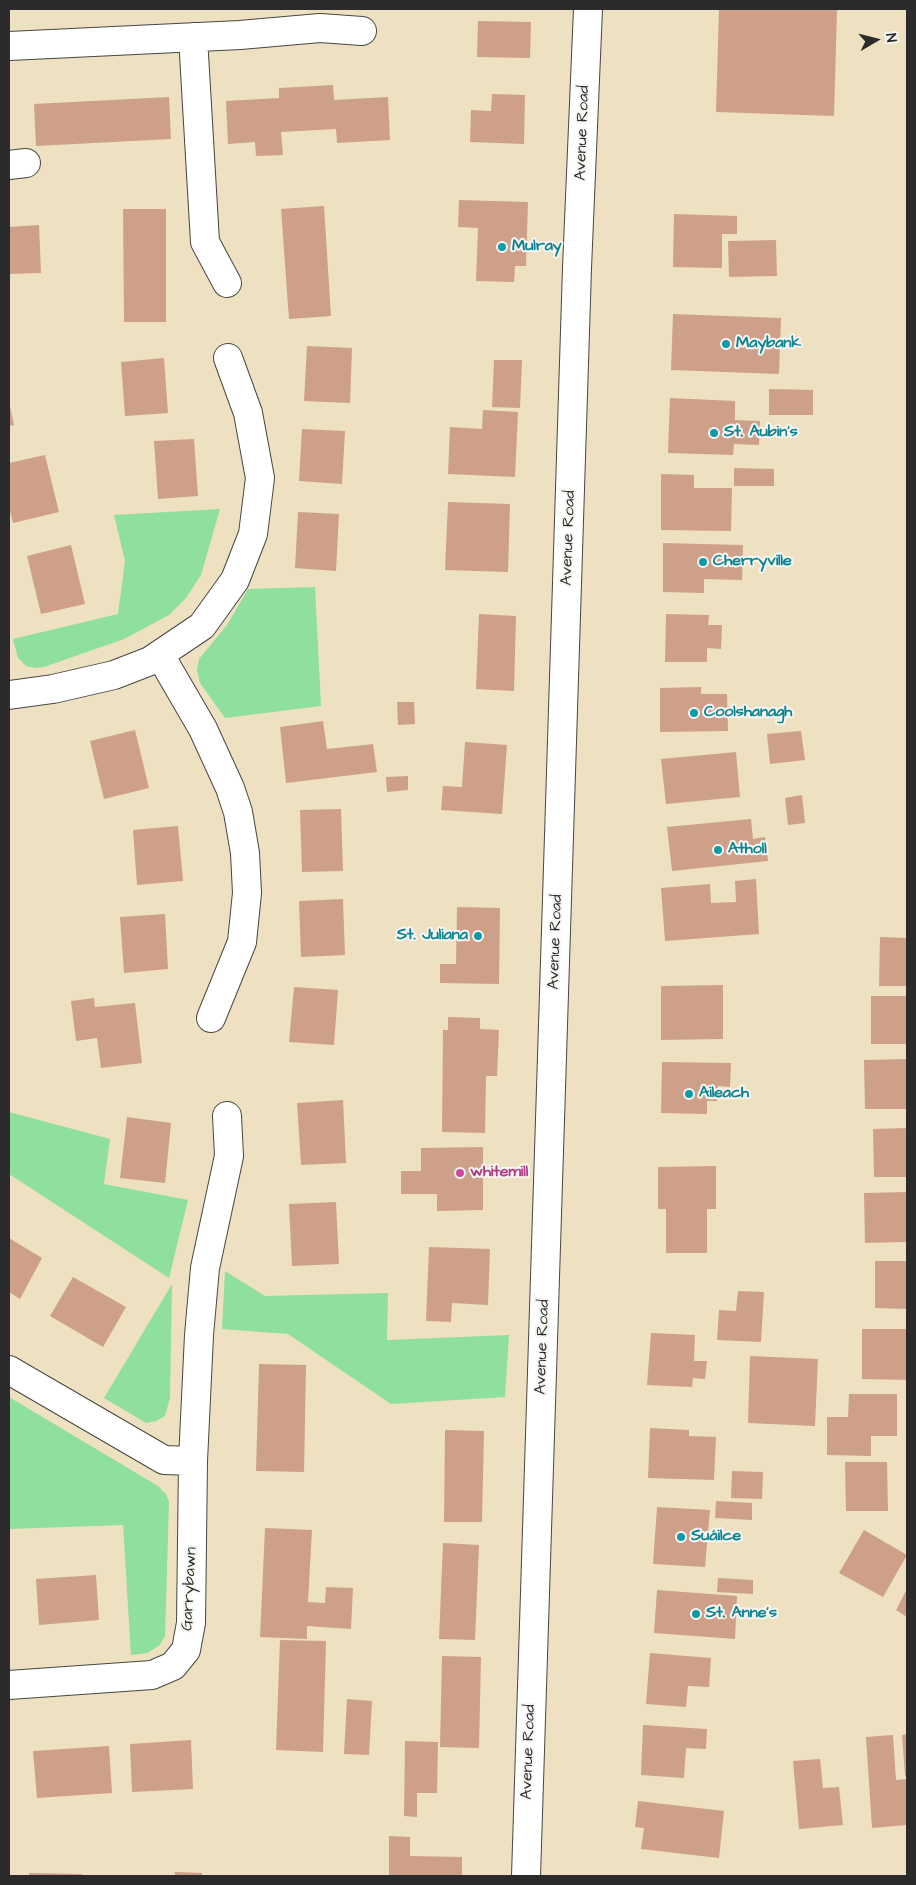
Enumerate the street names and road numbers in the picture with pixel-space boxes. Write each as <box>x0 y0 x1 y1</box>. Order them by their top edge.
street label: Avenue Road <box>572 85 594 181</box>
street label: Avenue Road <box>558 490 580 586</box>
street label: Avenue Road <box>545 894 567 990</box>
street label: Avenue Road <box>532 1299 554 1395</box>
street label: Garrybawn <box>178 1547 202 1631</box>
street label: Avenue Road <box>518 1704 540 1800</box>

